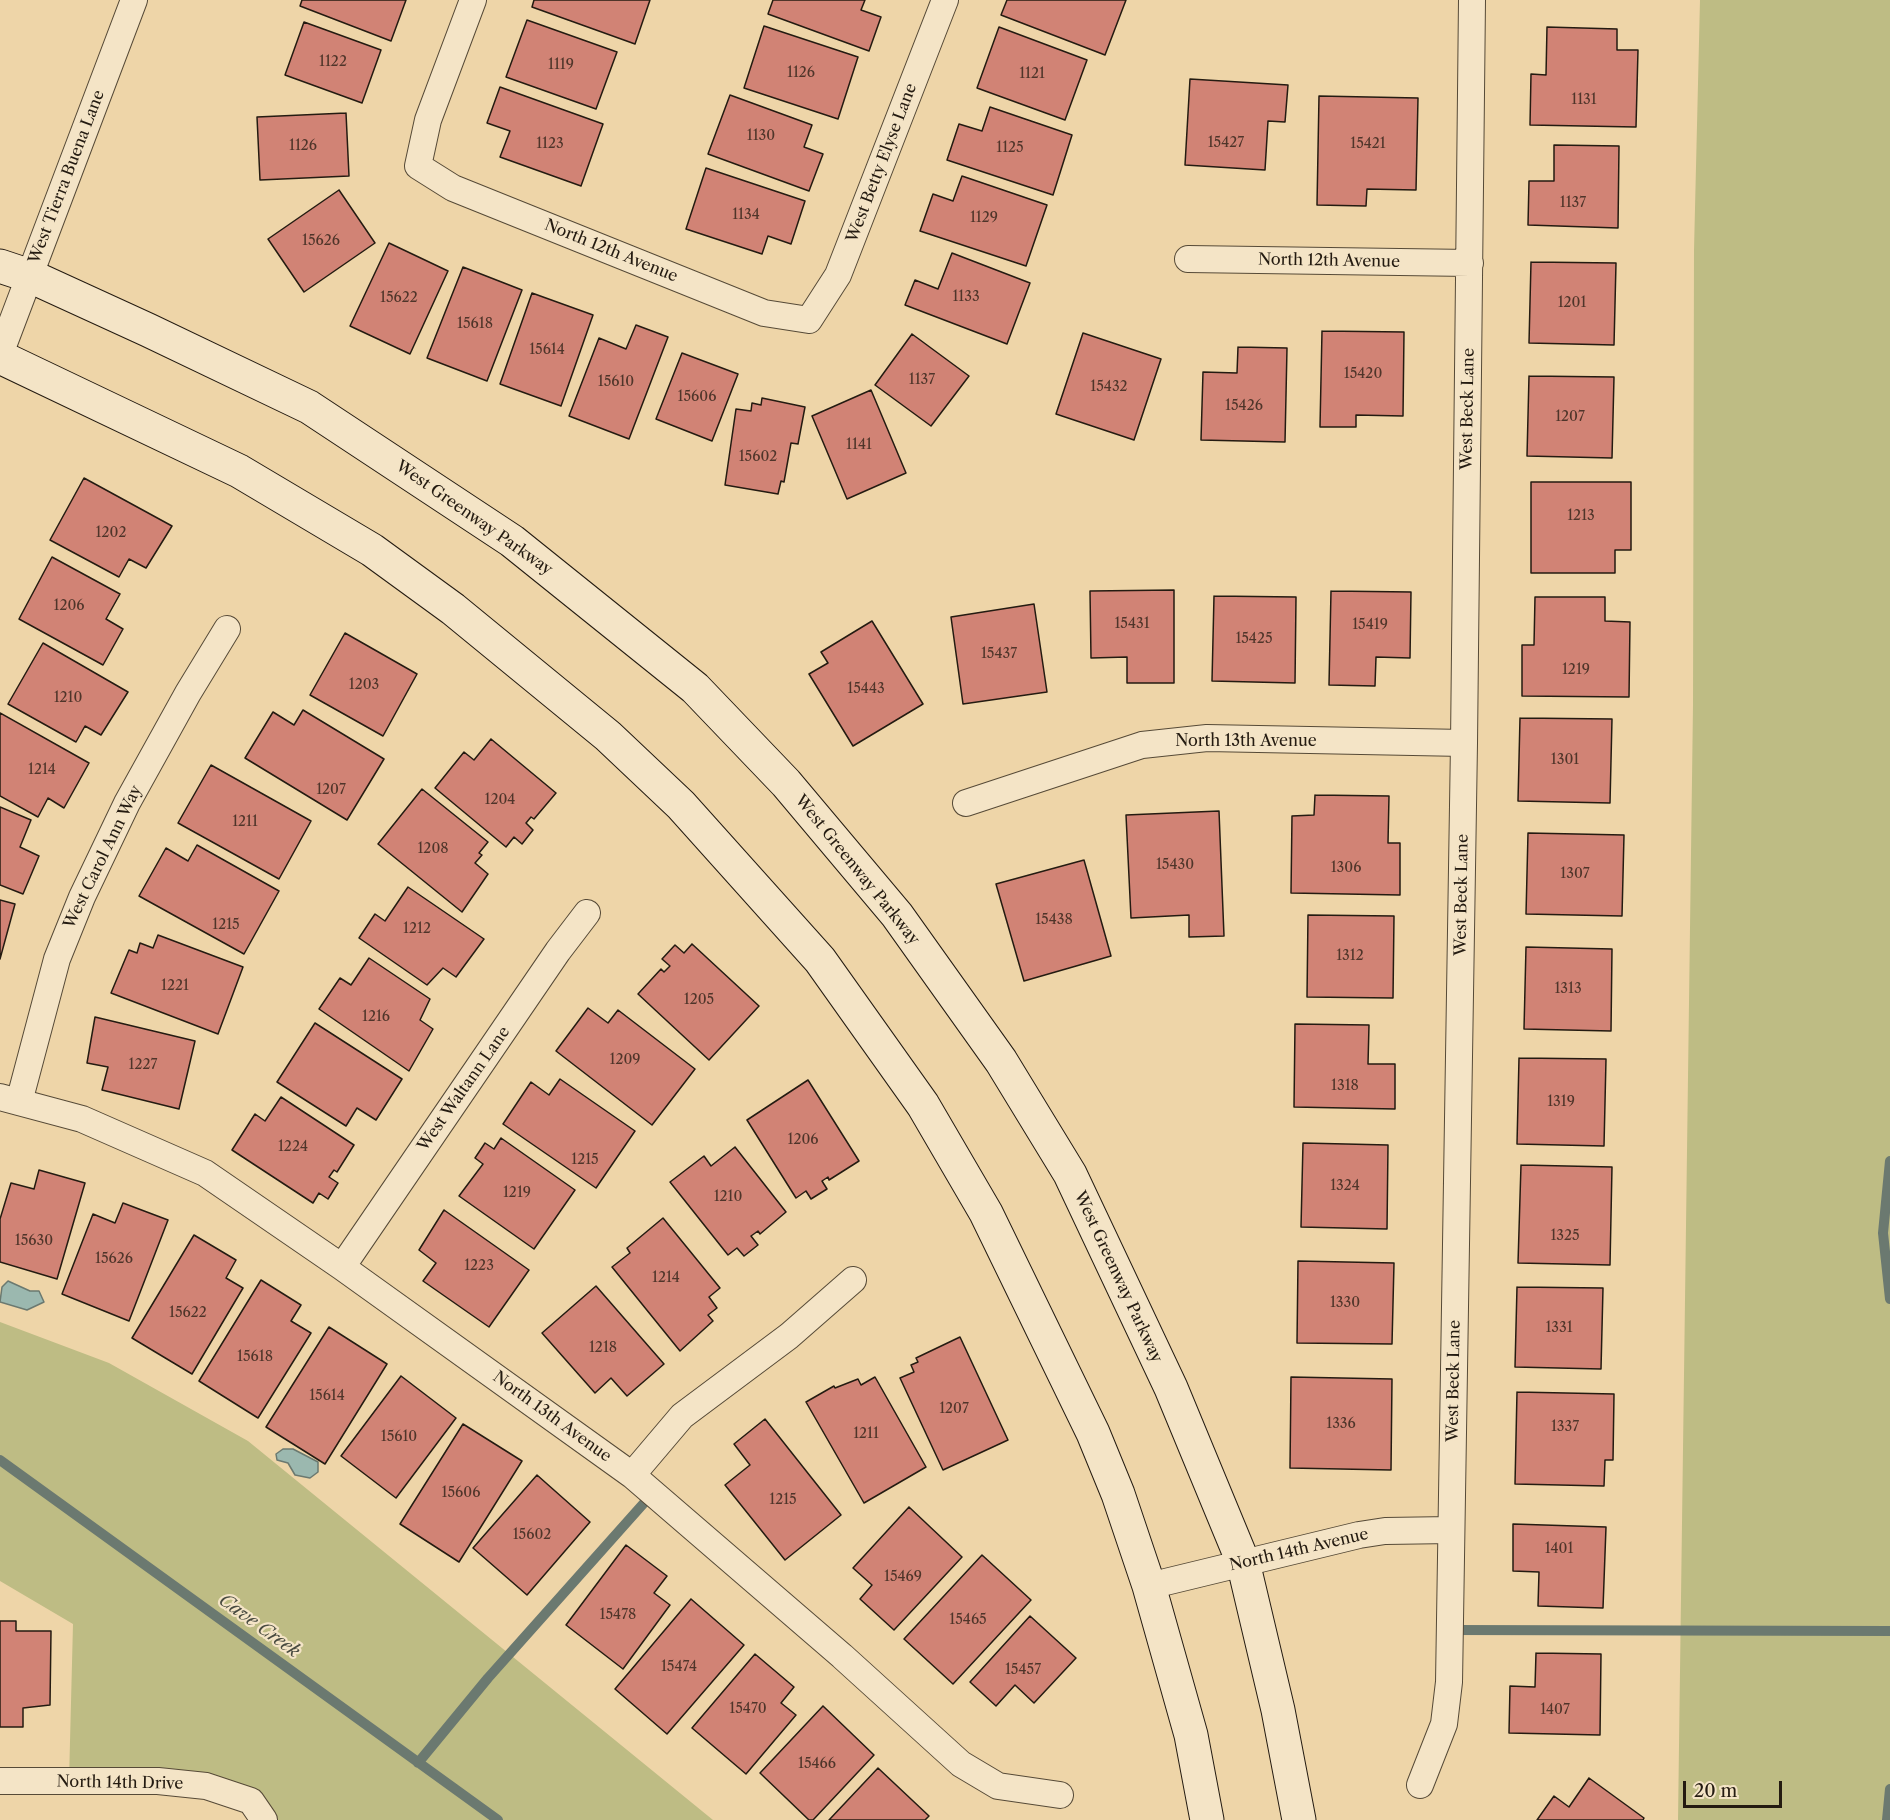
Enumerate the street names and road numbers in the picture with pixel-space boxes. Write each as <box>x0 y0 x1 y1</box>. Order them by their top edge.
street label: West Betty Elyse Lane <box>843 81 921 245</box>
street label: West Tierra Buena Lane <box>25 88 109 266</box>
street label: North 12th Avenue <box>542 215 680 287</box>
street label: North 12th Avenue <box>1258 250 1400 272</box>
street label: West Beck Lane <box>1457 348 1479 470</box>
street label: West Greenway Parkway <box>392 457 556 579</box>
street label: North 13th Avenue <box>1175 731 1317 751</box>
street label: West Carol Ann Way <box>60 782 146 932</box>
street label: West Greenway Parkway <box>791 791 923 949</box>
street label: West Beck Lane <box>1451 834 1473 956</box>
street label: West Waltann Lane <box>414 1023 514 1155</box>
street label: West Greenway Parkway <box>1070 1188 1166 1366</box>
street label: West Beck Lane <box>1443 1320 1465 1442</box>
street label: North 13th Avenue <box>489 1368 615 1466</box>
street label: North 14th Avenue <box>1228 1525 1370 1575</box>
street label: North 14th Drive <box>56 1772 184 1794</box>

